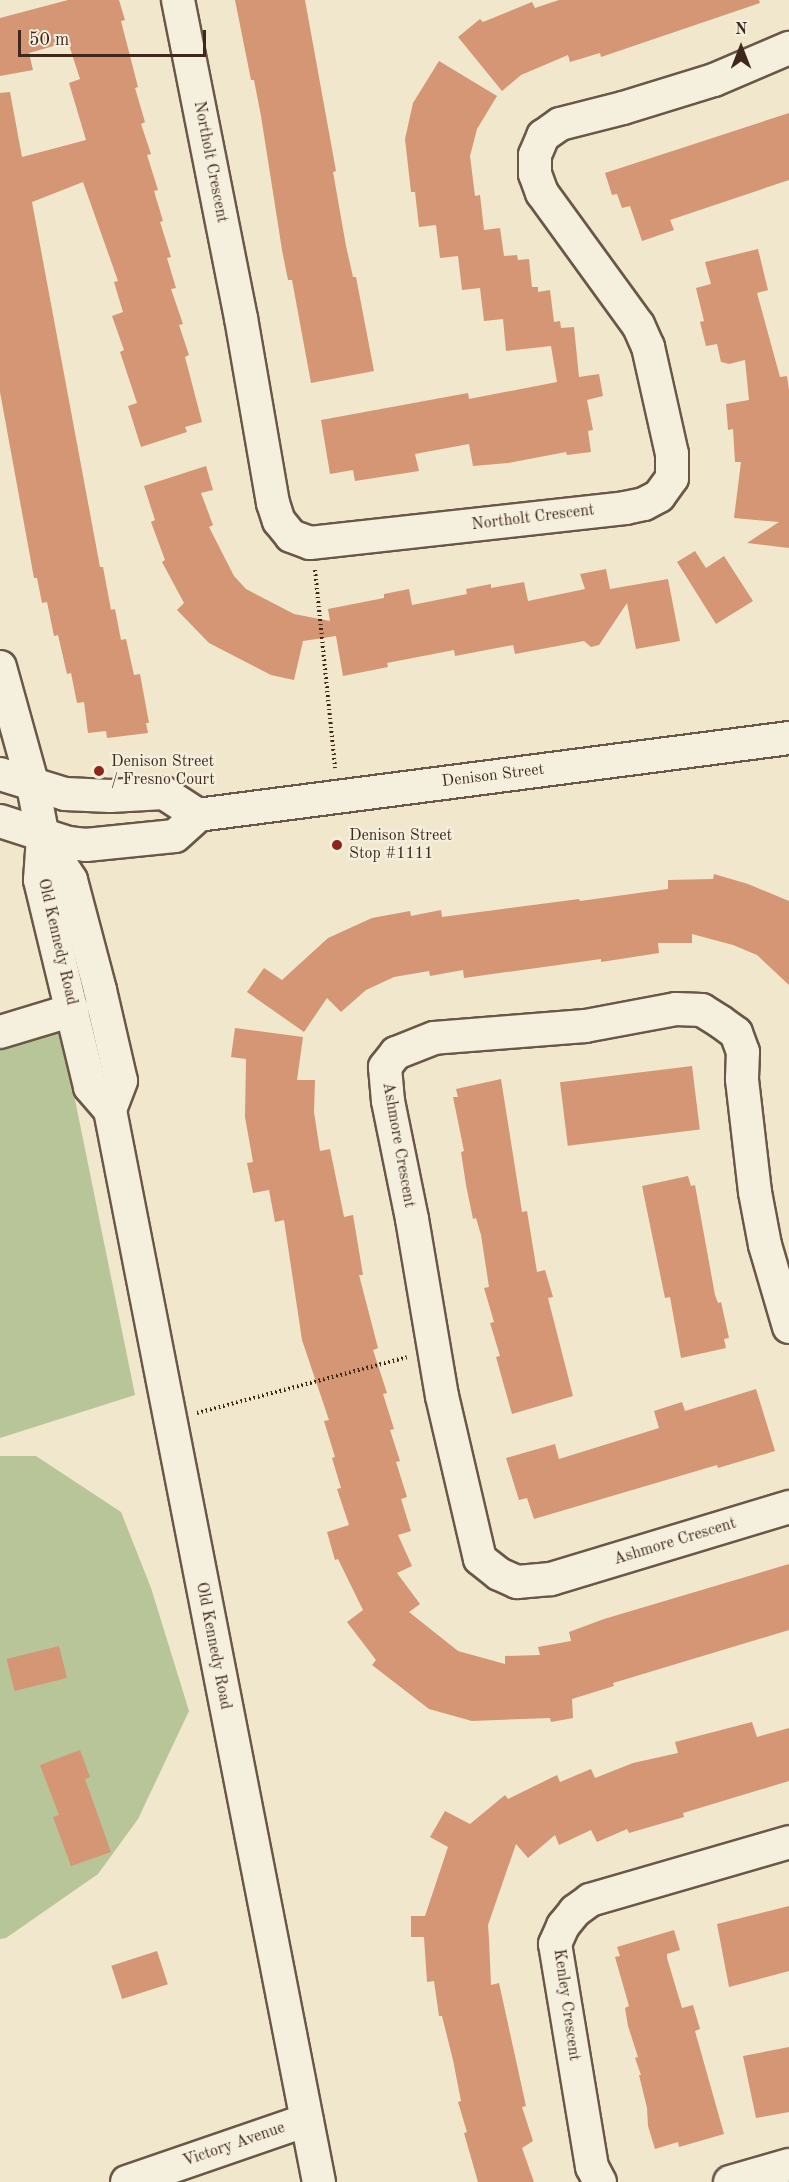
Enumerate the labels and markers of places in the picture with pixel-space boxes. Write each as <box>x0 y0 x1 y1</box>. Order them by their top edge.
place label: Denison Street / Fresno Court <box>111 752 215 790</box>
marker: Denison Street / Fresno Court <box>92 764 106 778</box>
place label: Denison Street Stop #1111 <box>349 826 452 864</box>
marker: Denison Street Stop #1111 <box>330 838 344 852</box>

